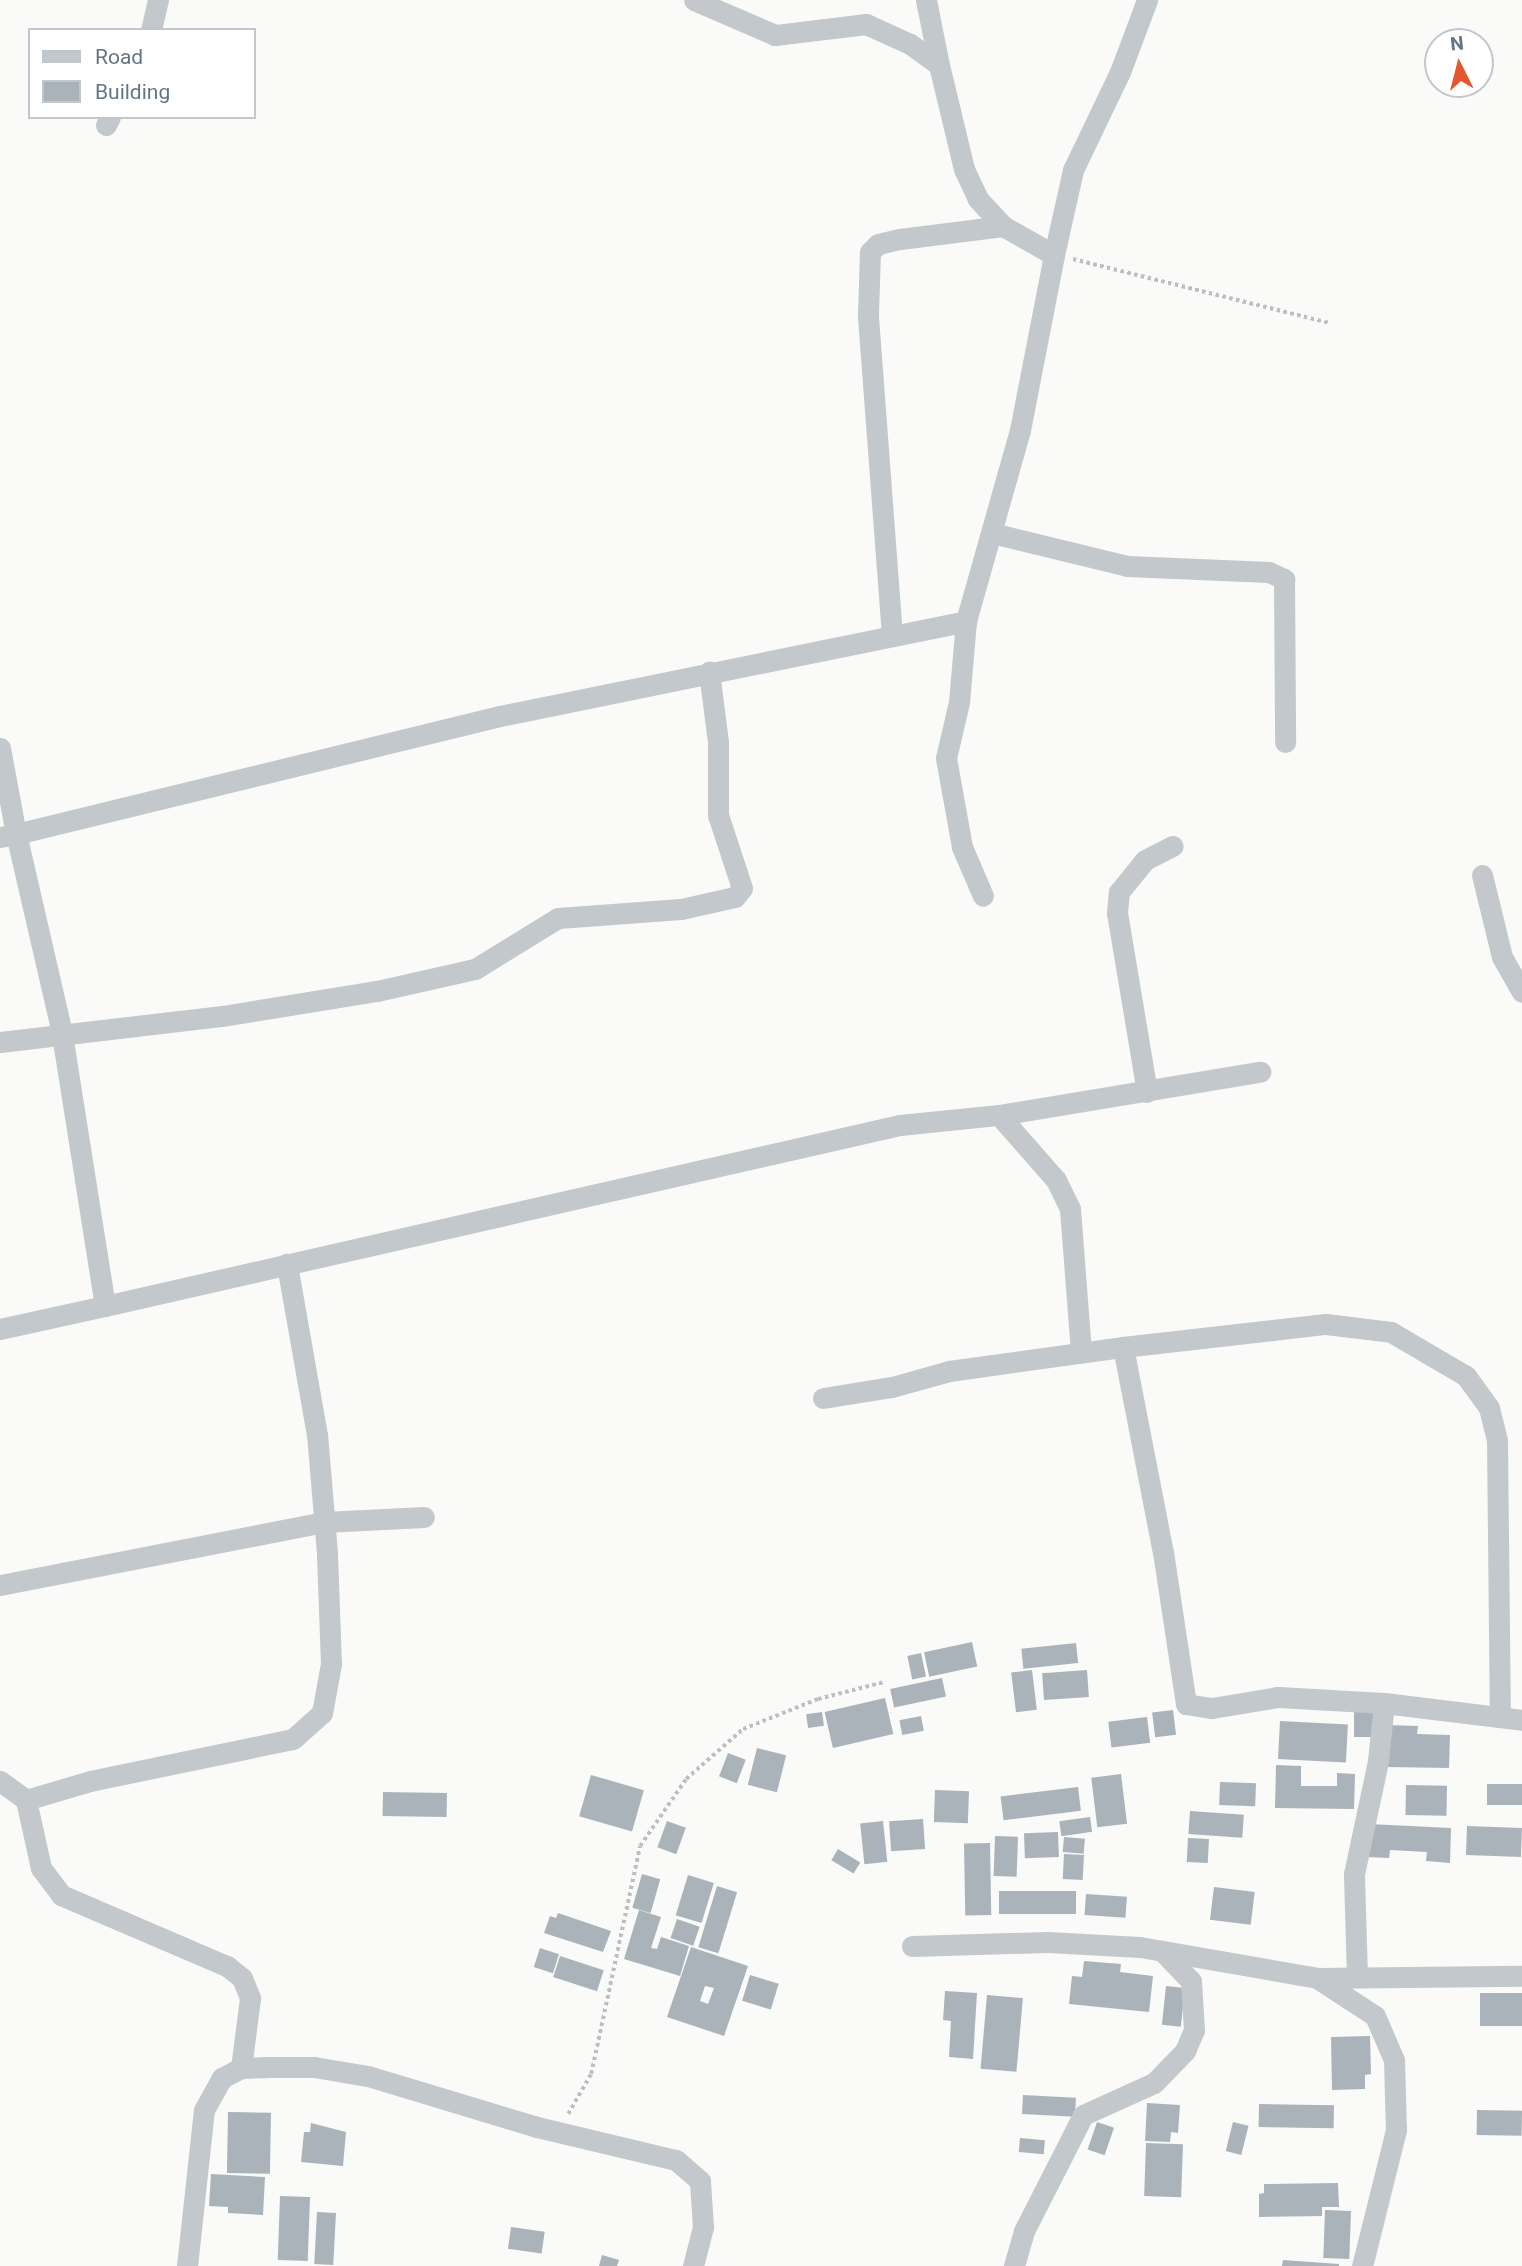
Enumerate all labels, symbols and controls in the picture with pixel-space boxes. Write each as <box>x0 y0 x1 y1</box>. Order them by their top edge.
legend <box>28 28 256 119</box>
north arrow <box>1424 28 1494 98</box>
text: N <box>1449 31 1465 56</box>
text: Road <box>95 45 143 69</box>
text: Building <box>95 80 170 104</box>

